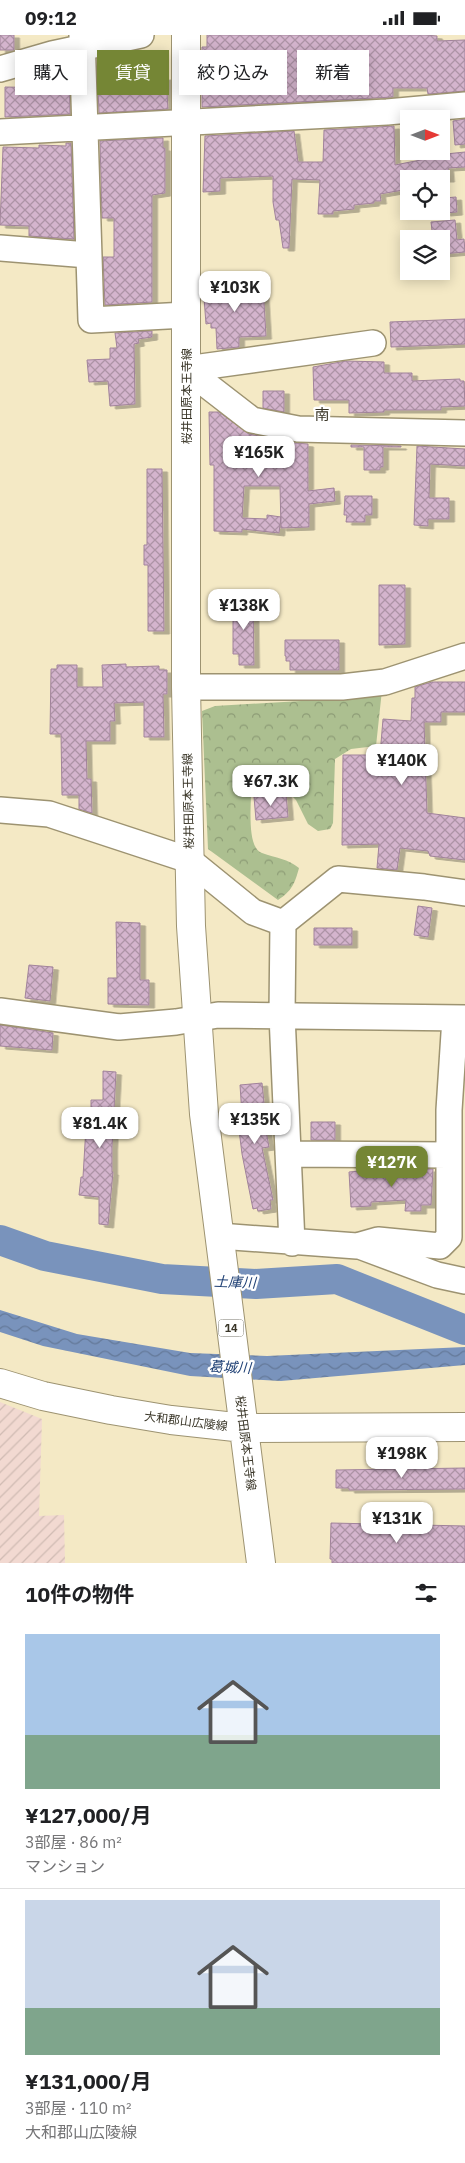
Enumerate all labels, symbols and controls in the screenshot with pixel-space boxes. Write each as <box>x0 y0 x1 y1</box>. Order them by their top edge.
text: 09:12 <box>25 6 77 30</box>
chip: 購入 <box>15 50 87 95</box>
chip: 賃貸 <box>97 50 169 95</box>
chip: 絞り込み <box>179 50 287 95</box>
chip: 新着 <box>297 50 369 95</box>
north arrow <box>400 110 450 160</box>
map controls <box>400 110 450 280</box>
button: locate <box>400 170 450 220</box>
button: layers <box>400 230 450 280</box>
pin: ¥103K <box>200 271 270 313</box>
text: ¥103K <box>210 277 260 297</box>
street label: 桜井田原本王寺線 <box>179 348 194 444</box>
district label: 南 <box>314 405 330 424</box>
pin: ¥165K <box>224 435 294 478</box>
text: ¥165K <box>234 442 284 462</box>
pin: ¥138K <box>209 589 279 631</box>
text: ¥138K <box>219 595 269 615</box>
pin: ¥140K <box>367 743 437 786</box>
text: ¥140K <box>377 750 427 770</box>
street label: 桜井田原本王寺線 <box>180 753 196 849</box>
pin: ¥67.3K <box>230 765 312 807</box>
text: ¥67.3K <box>243 771 299 791</box>
pin: ¥135K <box>220 1103 290 1145</box>
pin: ¥81.4K <box>59 1107 141 1149</box>
text: ¥135K <box>230 1109 280 1129</box>
text: ¥81.4K <box>72 1113 128 1133</box>
pin: ¥127K <box>357 1145 427 1188</box>
text: ¥127K <box>367 1152 417 1172</box>
water label: 土庫川 <box>214 1272 258 1292</box>
road number: 14 <box>218 1320 244 1337</box>
water label: 葛城川 <box>209 1357 253 1377</box>
street label: 桜井田原本王寺線 <box>233 1394 259 1492</box>
street label: 大和郡山広陵線 <box>143 1408 229 1434</box>
pin: ¥198K <box>367 1437 437 1479</box>
text: ¥198K <box>377 1443 427 1463</box>
pin: ¥131K <box>362 1501 432 1544</box>
text: ¥131K <box>372 1508 422 1528</box>
icon: filters <box>412 1579 440 1607</box>
text: 10件の物件 <box>25 1580 134 1608</box>
icon: home <box>188 1667 278 1757</box>
text: ¥127,000/月 <box>25 1801 151 1829</box>
text: 3部屋 · 86 m² <box>25 1832 122 1852</box>
text: マンション <box>25 1856 105 1876</box>
icon: home <box>188 1932 278 2022</box>
text: ¥131,000/月 <box>25 2067 151 2095</box>
text: 3部屋 · 110 m² <box>25 2098 131 2118</box>
text: 大和郡山広陵線 <box>25 2122 137 2142</box>

